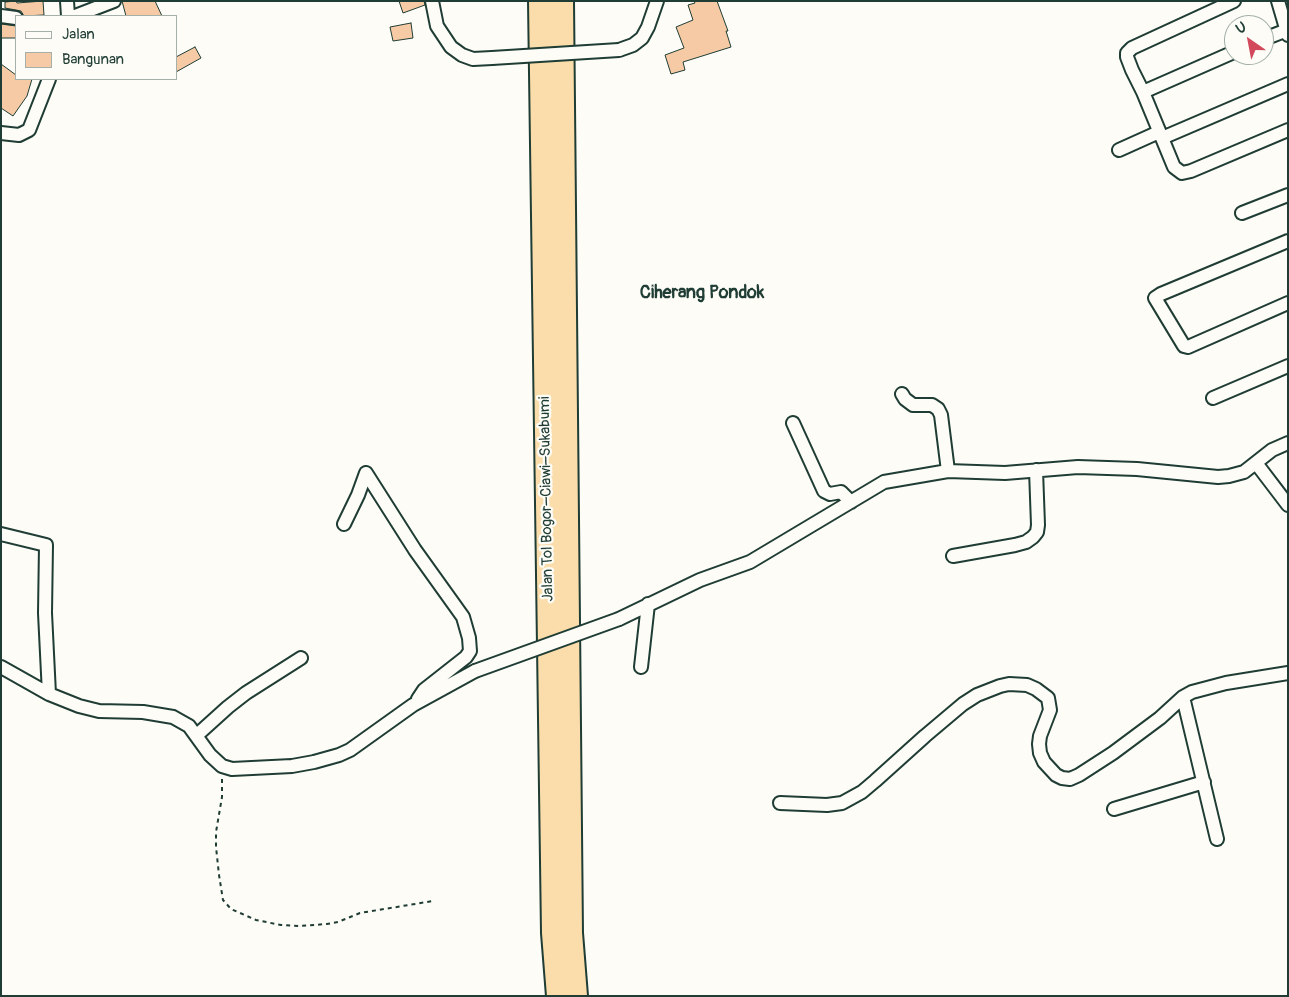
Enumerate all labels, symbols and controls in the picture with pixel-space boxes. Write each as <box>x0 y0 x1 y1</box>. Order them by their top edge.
legend <box>15 15 178 80</box>
north arrow <box>1224 15 1274 65</box>
text: U <box>1233 18 1250 37</box>
text: Jalan <box>62 25 95 44</box>
text: Bangunan <box>62 50 124 69</box>
district label: Ciherang Pondok <box>640 282 764 304</box>
street label: Jalan Tol Bogor–Ciawi–Sukabumi <box>536 396 558 602</box>

